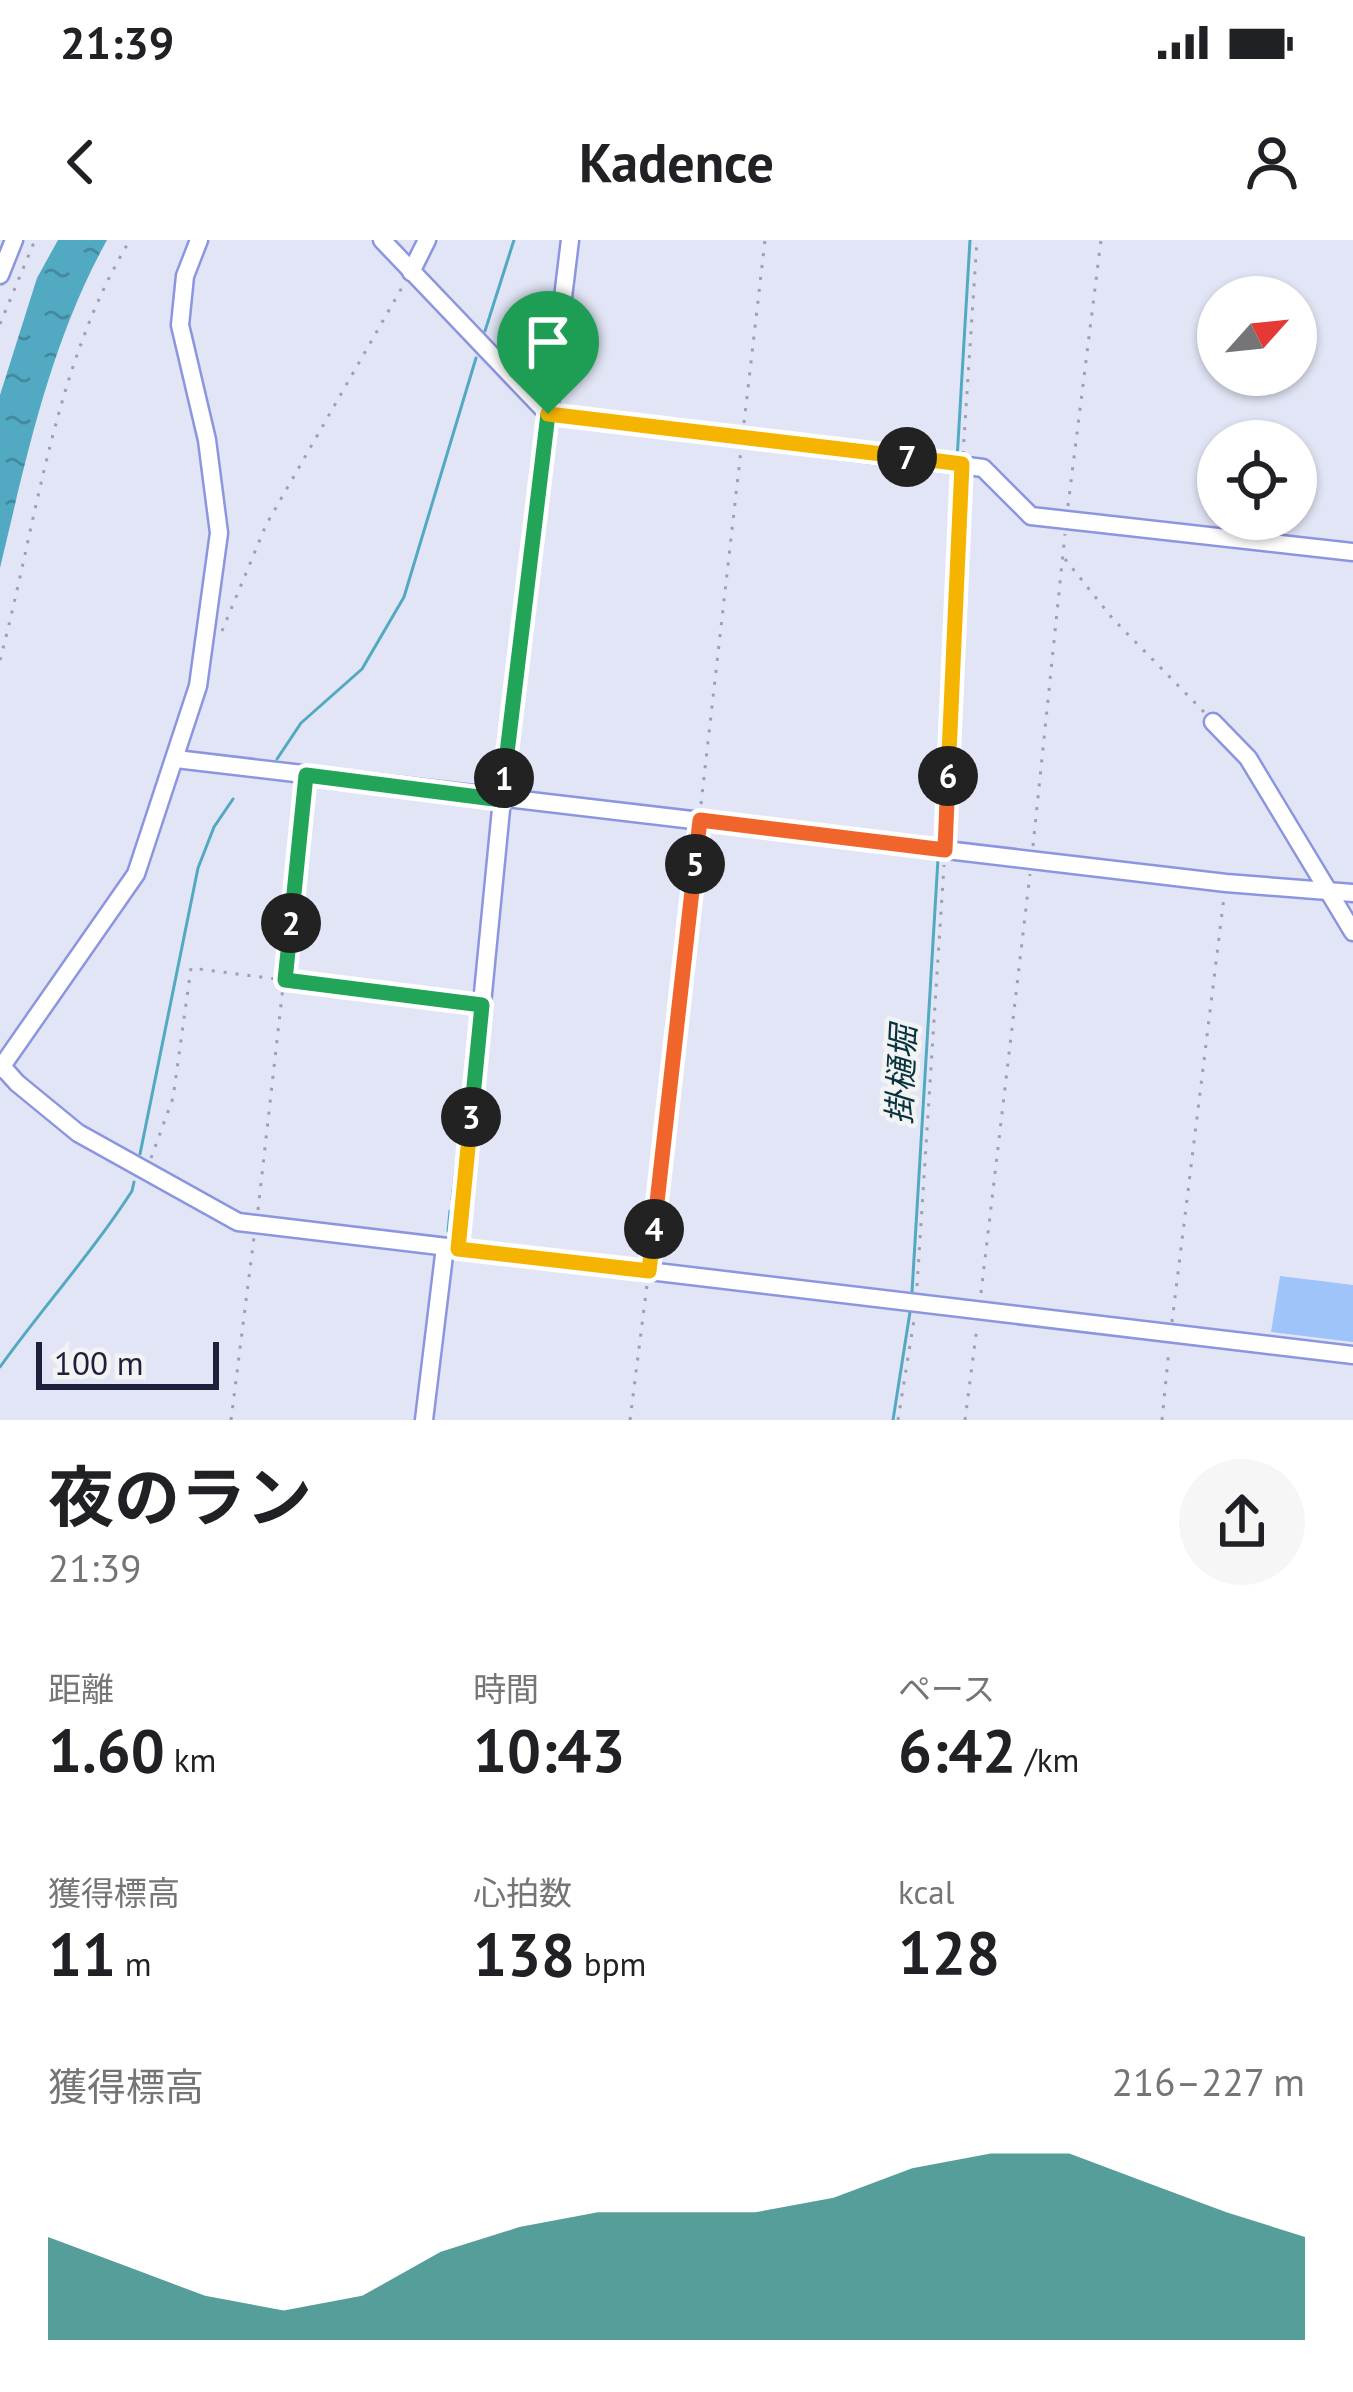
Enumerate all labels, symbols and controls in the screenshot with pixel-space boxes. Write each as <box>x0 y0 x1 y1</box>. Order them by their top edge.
text: 21:39 <box>60 13 174 71</box>
text: Kadence <box>579 127 774 197</box>
icon: back <box>48 129 114 195</box>
icon: person <box>1239 129 1305 195</box>
north arrow <box>1197 276 1317 396</box>
map controls <box>1197 276 1317 540</box>
pin <box>497 291 599 414</box>
icon: arrive <box>515 309 581 375</box>
button: locate <box>1197 420 1317 540</box>
pin: 7 <box>877 427 937 487</box>
text: 7 <box>898 435 916 478</box>
pin: 6 <box>918 746 978 806</box>
pin: 1 <box>474 748 534 808</box>
text: 6 <box>939 754 957 797</box>
text: 1 <box>495 756 513 799</box>
pin: 5 <box>665 834 725 894</box>
text: 5 <box>686 842 704 885</box>
pin: 2 <box>261 893 321 953</box>
text: 2 <box>282 901 300 944</box>
water label: 掛樋堀 <box>876 1019 925 1126</box>
pin: 3 <box>441 1087 501 1147</box>
text: 3 <box>462 1095 480 1138</box>
pin: 4 <box>624 1199 684 1259</box>
text: 4 <box>645 1207 663 1250</box>
scale bar <box>36 1336 219 1389</box>
text: 100 m <box>54 1341 144 1384</box>
text: 夜のラン <box>48 1454 312 1539</box>
button: share <box>1179 1459 1305 1585</box>
text: 21:39 <box>48 1542 142 1593</box>
text: 距離 <box>48 1667 114 1710</box>
text: 時間 <box>473 1667 539 1710</box>
text: ペース <box>898 1667 995 1710</box>
text: 1.60 <box>48 1711 165 1789</box>
text: 10:43 <box>473 1711 625 1789</box>
text: 6:42 <box>898 1711 1016 1789</box>
text: km <box>165 1738 216 1781</box>
text: /km <box>1016 1738 1079 1781</box>
text: kcal <box>898 1870 954 1913</box>
text: 獲得標高 <box>48 1871 180 1914</box>
text: 心拍数 <box>473 1871 572 1914</box>
text: 128 <box>898 1913 1000 1991</box>
text: 11 <box>48 1915 116 1993</box>
text: 138 <box>473 1915 575 1993</box>
text: m <box>116 1942 152 1985</box>
text: bpm <box>575 1942 646 1985</box>
text: 216–227 m <box>1112 2056 1305 2107</box>
text: 獲得標高 <box>48 2061 204 2112</box>

